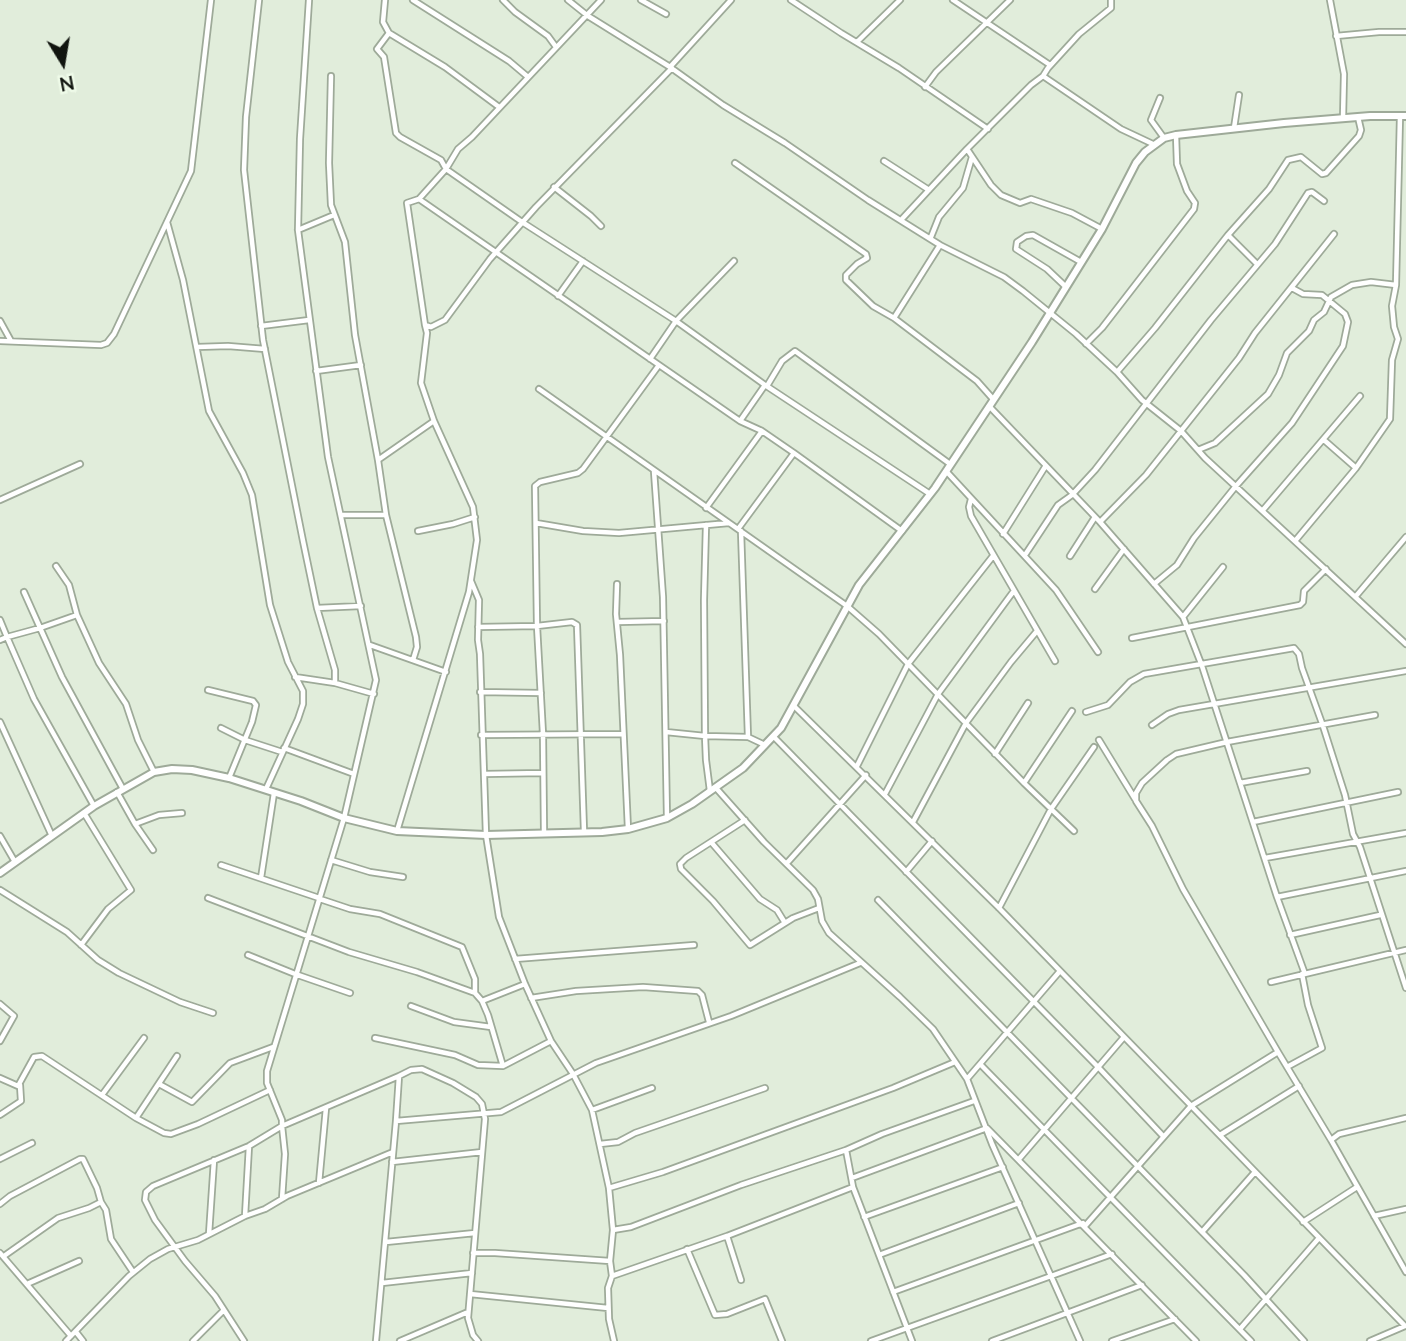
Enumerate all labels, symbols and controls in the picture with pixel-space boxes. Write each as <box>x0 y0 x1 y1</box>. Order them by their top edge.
north arrow <box>28 28 98 98</box>
text: N <box>58 71 76 97</box>

